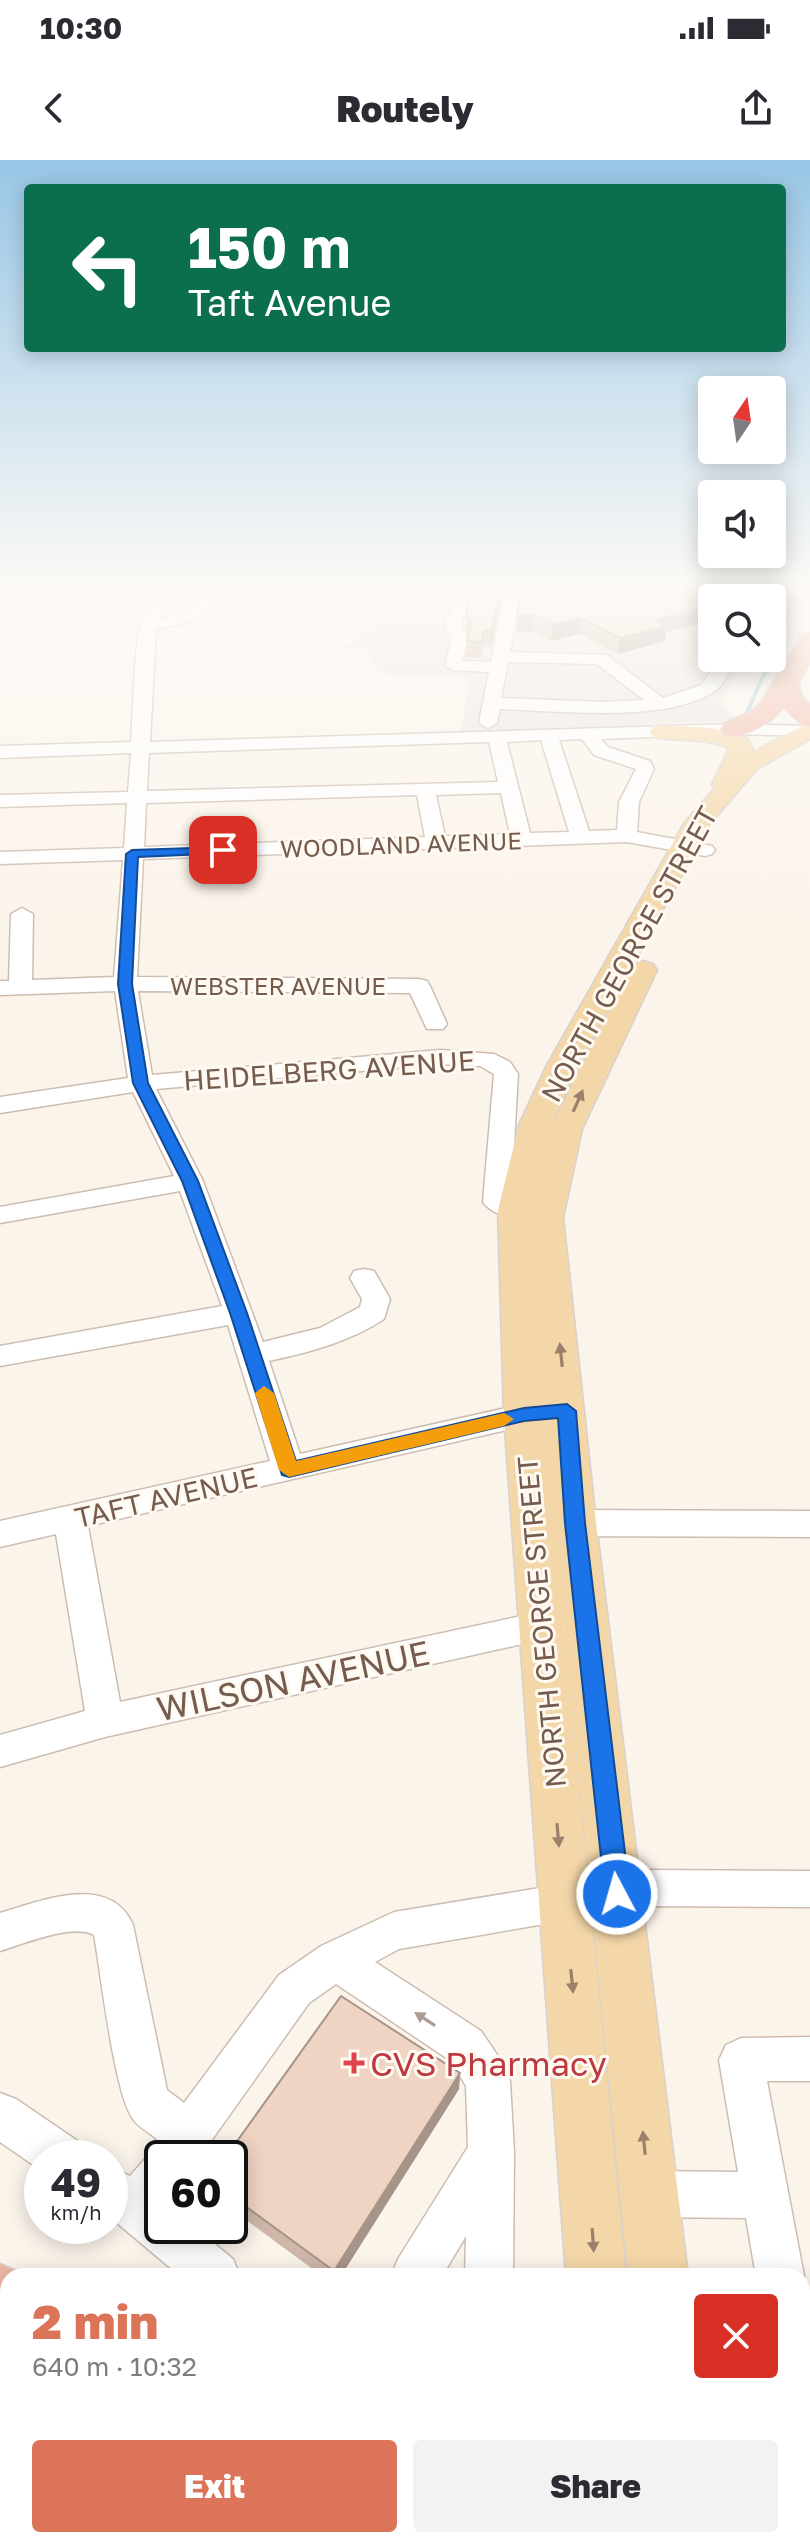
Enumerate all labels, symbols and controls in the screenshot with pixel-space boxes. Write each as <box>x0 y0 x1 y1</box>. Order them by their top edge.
text: 10:30 <box>40 10 122 46</box>
icon: back <box>32 86 76 130</box>
icon: share <box>734 86 778 130</box>
text: Routely <box>336 87 474 130</box>
text: 150 m <box>188 213 350 280</box>
icon: left <box>56 216 160 320</box>
text: Taft Avenue <box>188 281 391 324</box>
north arrow <box>698 376 786 464</box>
map controls <box>698 376 786 672</box>
button: sound <box>698 480 786 568</box>
button: search <box>698 584 786 672</box>
street label: NORTH GEORGE STREET <box>534 801 724 1107</box>
pin <box>189 816 257 884</box>
street label: WOODLAND AVENUE <box>280 825 522 863</box>
icon: arrive <box>201 828 245 872</box>
street label: WEBSTER AVENUE <box>170 971 386 1000</box>
street label: HEIDELBERG AVENUE <box>182 1043 476 1097</box>
one-way arrow <box>572 1089 585 1112</box>
one-way arrow <box>554 1342 567 1367</box>
street label: NORTH GEORGE STREET <box>510 1455 572 1789</box>
street label: TAFT AVENUE <box>72 1460 260 1534</box>
street label: WILSON AVENUE <box>153 1632 433 1728</box>
one-way arrow <box>552 1823 565 1848</box>
position arrow <box>575 1852 659 1936</box>
one-way arrow <box>566 1969 579 1994</box>
one-way arrow <box>415 2012 436 2027</box>
place label: CVS Pharmacy <box>370 2043 607 2083</box>
marker: CVS Pharmacy <box>345 2054 363 2072</box>
one-way arrow <box>637 2130 650 2155</box>
speed limit sign: 60 <box>144 2140 248 2244</box>
text: 49 <box>51 2158 101 2206</box>
text: km/h <box>51 2200 101 2224</box>
one-way arrow <box>587 2228 600 2253</box>
text: 2 min <box>32 2292 158 2350</box>
button: close <box>694 2294 778 2378</box>
text: 640 m · 10:32 <box>32 2351 197 2382</box>
button: Exit <box>32 2440 397 2532</box>
button: Share <box>413 2440 778 2532</box>

